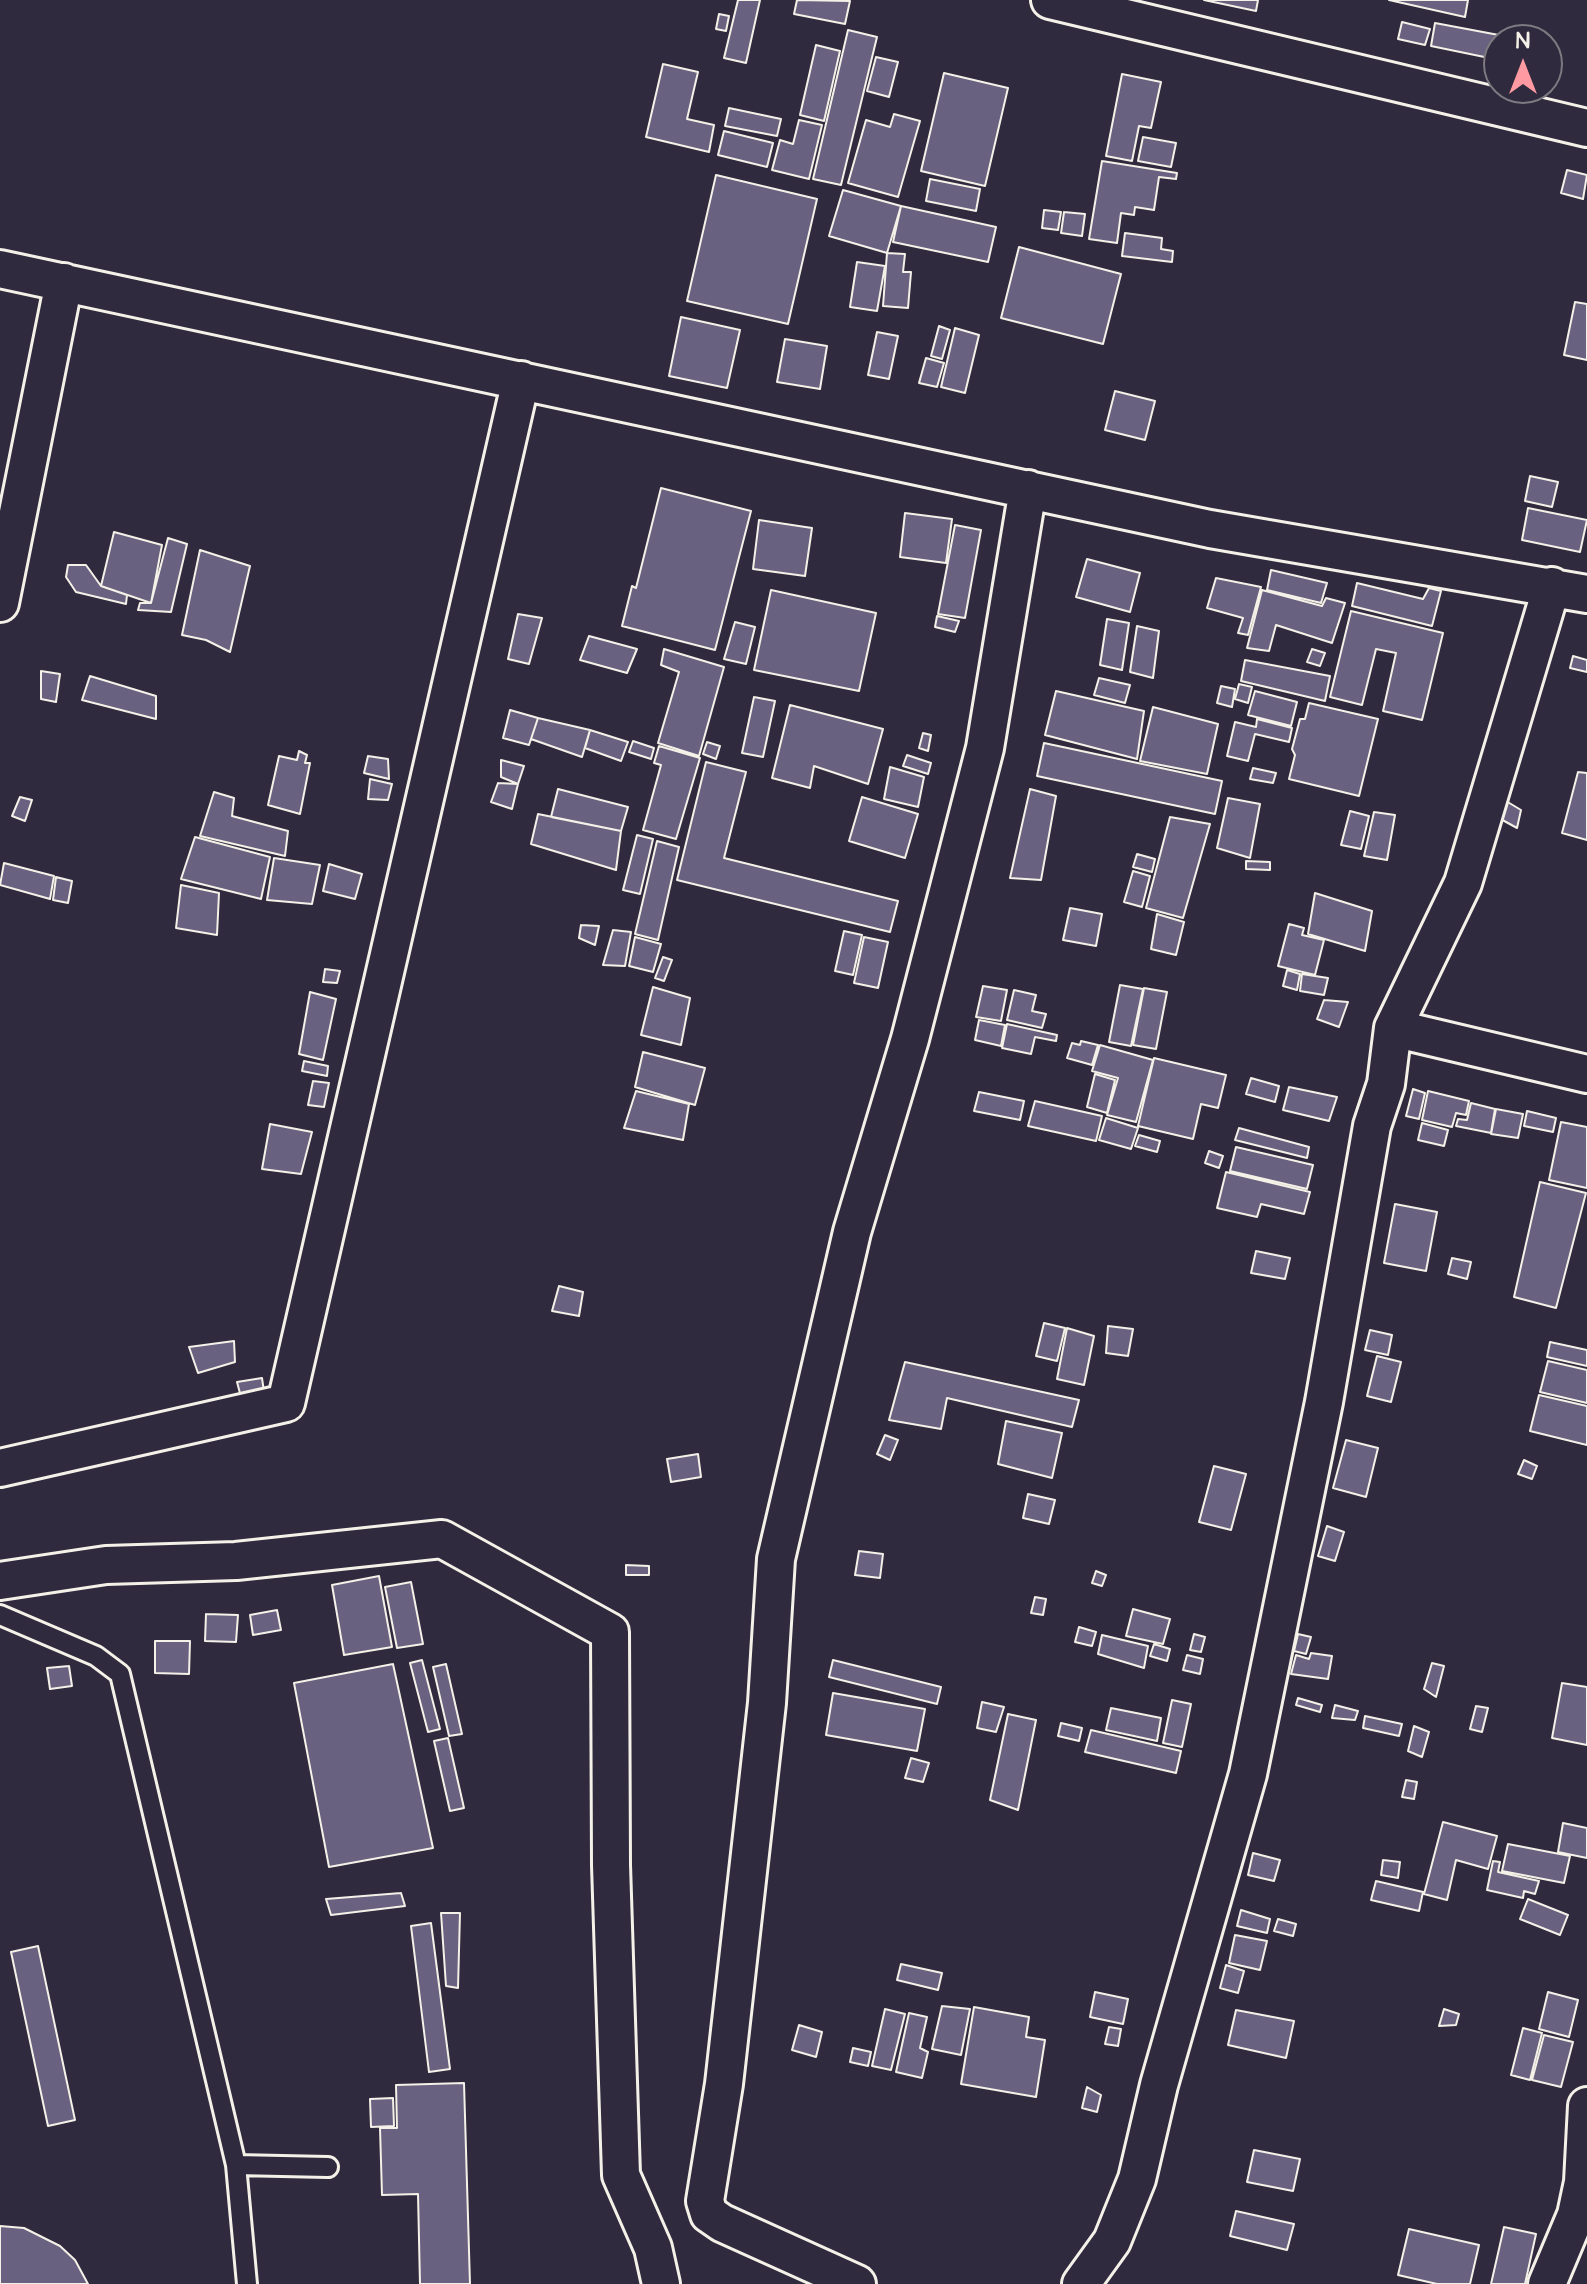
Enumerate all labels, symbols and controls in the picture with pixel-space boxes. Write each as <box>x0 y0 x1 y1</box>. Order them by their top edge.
north arrow <box>1483 24 1563 104</box>
text: N <box>1516 26 1530 57</box>

